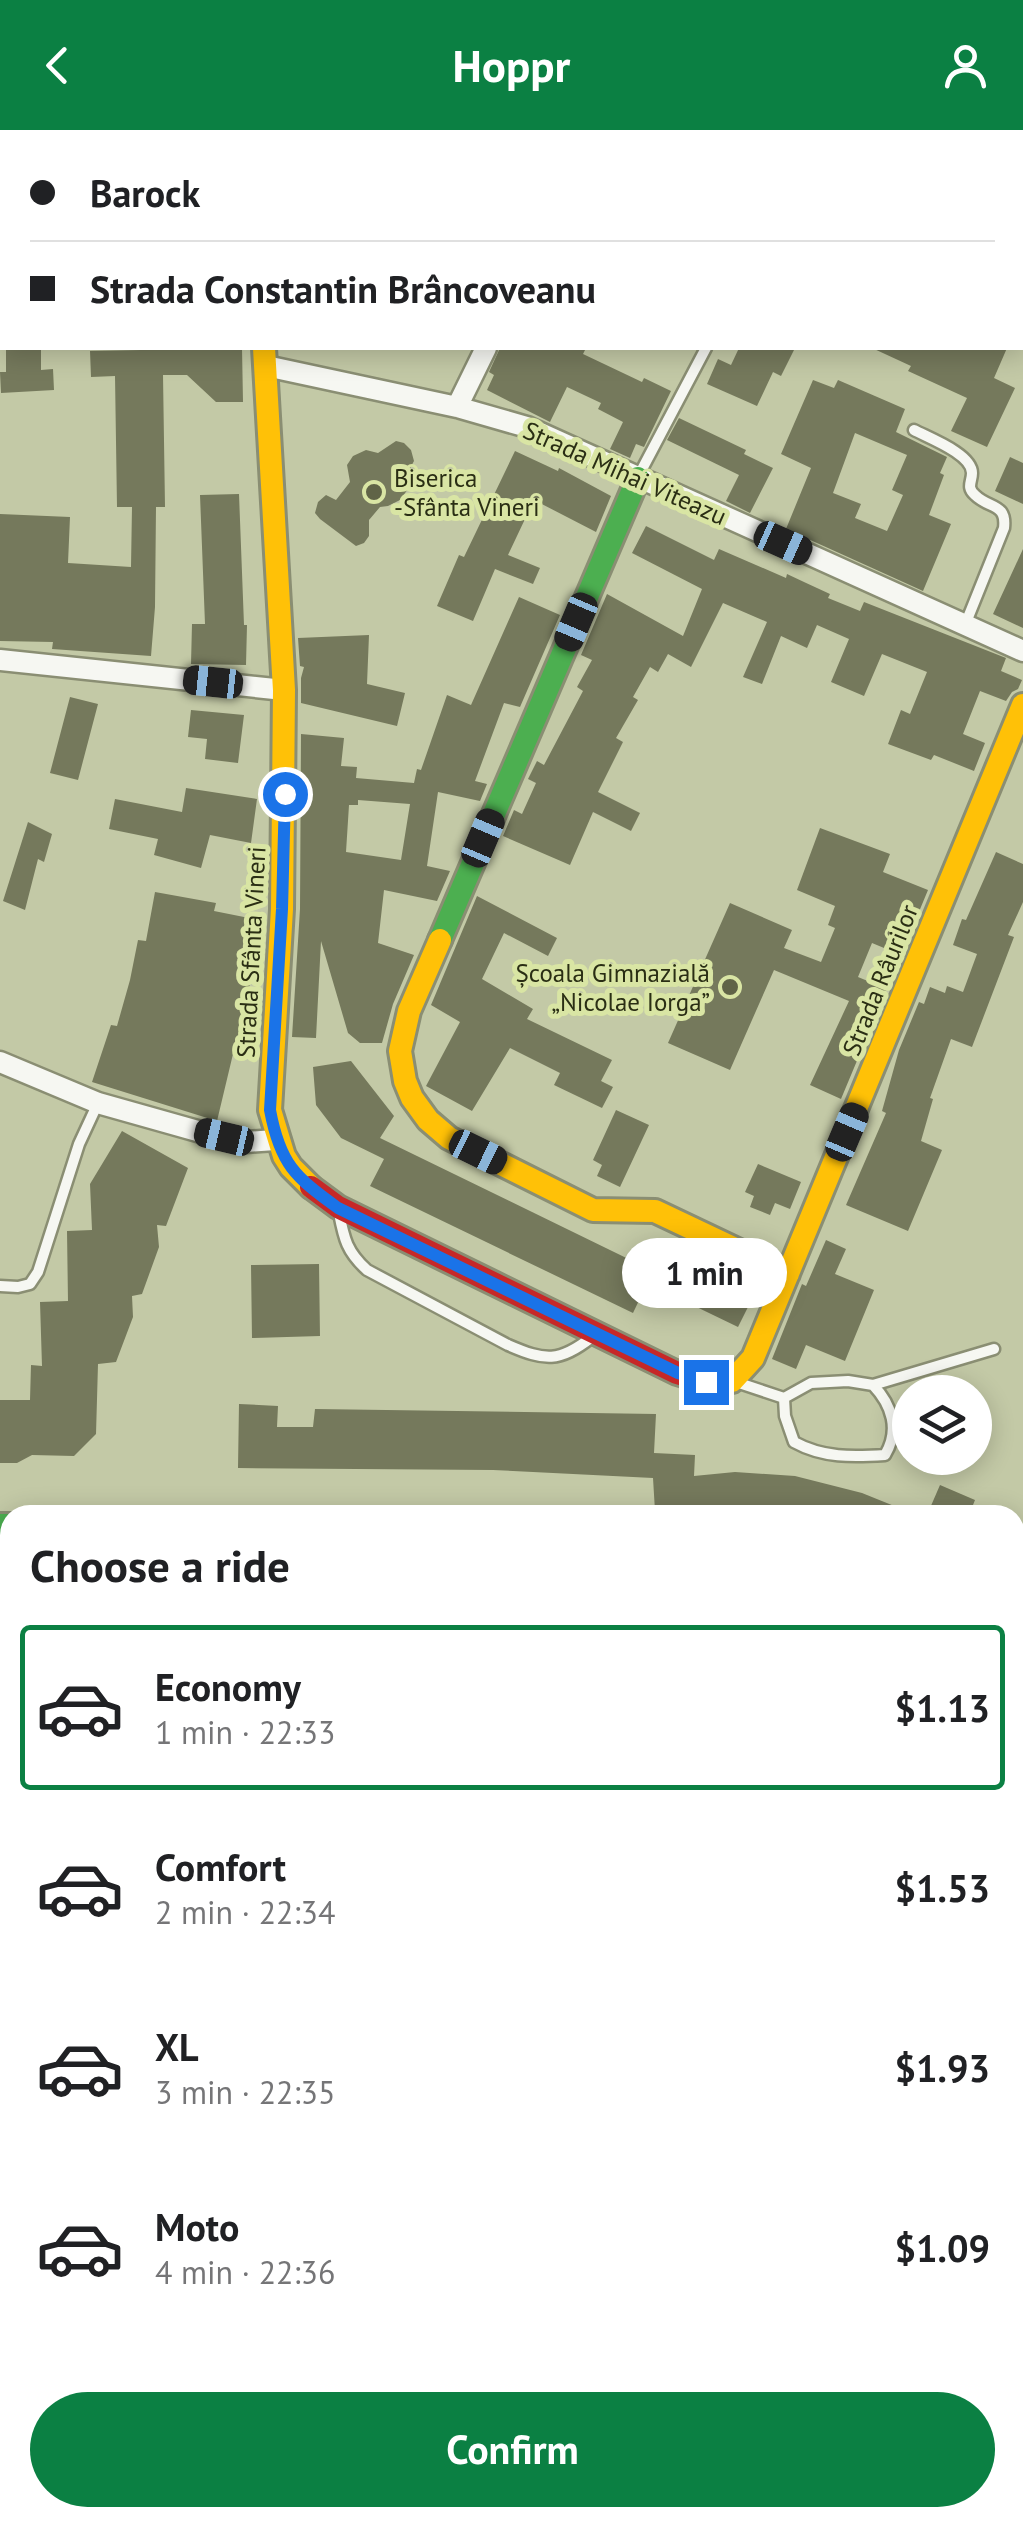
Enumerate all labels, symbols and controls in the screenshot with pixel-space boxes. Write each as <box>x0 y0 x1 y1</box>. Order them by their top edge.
text: Hoppr <box>453 36 570 94</box>
icon: back <box>30 38 85 93</box>
icon: person <box>938 38 993 93</box>
text: Barock <box>90 168 200 217</box>
text: Strada Constantin Brâncoveanu <box>90 264 596 313</box>
street label: Strada Mihai Viteazu <box>518 414 732 532</box>
place label: Biserica -Sfânta Vineri <box>394 462 540 523</box>
marker: Biserica -Sfânta Vineri <box>363 481 385 503</box>
car <box>749 517 817 569</box>
car <box>550 589 602 655</box>
car <box>182 664 244 700</box>
route start <box>263 772 308 817</box>
car <box>457 805 509 871</box>
street label: Strada Sfânta Vineri <box>229 845 273 1059</box>
street label: Strada Râurilor <box>835 899 925 1060</box>
place label: Școala Gimnazială „Nicolae Iorga” <box>515 957 710 1018</box>
marker: Școala Gimnazială „Nicolae Iorga” <box>719 976 741 998</box>
car <box>821 1099 873 1165</box>
car <box>191 1116 257 1158</box>
car <box>444 1125 512 1179</box>
callout: 1 min <box>624 1237 788 1307</box>
text: 1 min <box>665 1252 744 1294</box>
route end <box>684 1360 729 1405</box>
map controls <box>892 1375 992 1475</box>
button: layers <box>892 1375 992 1475</box>
text: Choose a ride <box>30 1536 290 1594</box>
text: Economy <box>155 1662 301 1711</box>
icon: car <box>35 1663 125 1753</box>
text: $1.13 <box>894 1683 990 1732</box>
text: 1 min · 22:33 <box>155 1711 335 1753</box>
text: Comfort <box>155 1842 286 1891</box>
icon: car <box>35 1843 125 1933</box>
text: $1.53 <box>894 1863 990 1912</box>
text: 2 min · 22:34 <box>155 1891 335 1933</box>
text: XL <box>155 2022 199 2071</box>
icon: car <box>35 2023 125 2113</box>
text: $1.93 <box>894 2043 990 2092</box>
text: 3 min · 22:35 <box>155 2071 335 2113</box>
text: Moto <box>155 2202 239 2251</box>
icon: car <box>35 2203 125 2293</box>
text: $1.09 <box>894 2223 990 2272</box>
text: 4 min · 22:36 <box>155 2251 335 2293</box>
button: Confirm <box>30 2392 995 2507</box>

